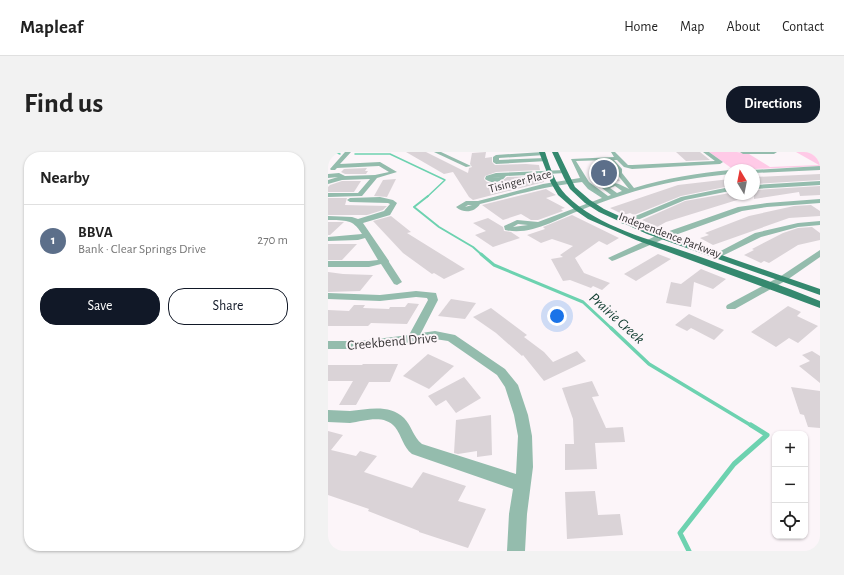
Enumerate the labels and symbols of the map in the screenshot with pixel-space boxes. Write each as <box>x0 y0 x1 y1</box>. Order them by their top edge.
pin: 1 <box>591 158 617 188</box>
north arrow <box>724 164 760 200</box>
street label: Tisinger Place <box>487 167 553 195</box>
street label: Independence Parkway <box>617 210 723 261</box>
water label: Prairie Creek <box>586 290 647 347</box>
your location <box>547 306 567 326</box>
street label: Creekbend Drive <box>346 331 438 353</box>

